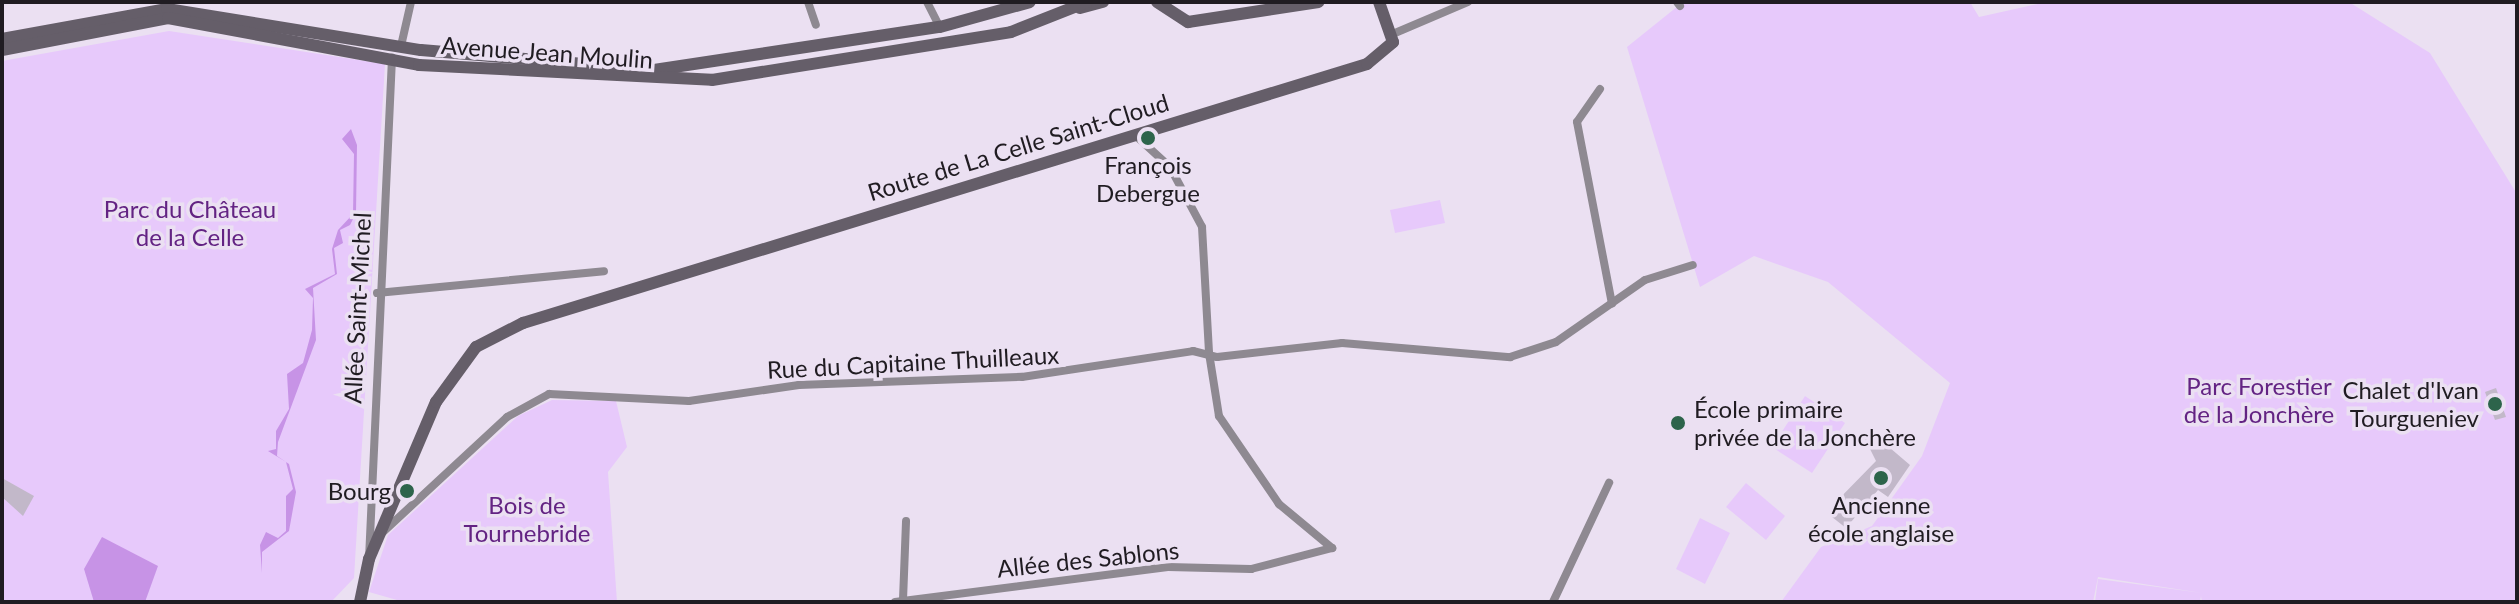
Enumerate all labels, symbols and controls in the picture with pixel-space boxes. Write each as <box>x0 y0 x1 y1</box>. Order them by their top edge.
street label: Avenue Jean Moulin <box>440 30 654 74</box>
street label: Route de La Celle Saint-Cloud <box>864 87 1172 207</box>
marker: François Debergue <box>1139 129 1157 147</box>
place label: François Debergue <box>1096 151 1200 207</box>
park label: Parc du Château de la Celle <box>104 195 276 251</box>
street label: Allée Saint-Michel <box>338 212 376 404</box>
street label: Rue du Capitaine Thuilleaux <box>766 340 1060 384</box>
park label: Parc Forestier de la Jonchère <box>2183 372 2335 428</box>
place label: Chalet d'Ivan Tourgueniev <box>2342 376 2479 432</box>
place label: École primaire privée de la Jonchère <box>1694 395 1917 451</box>
marker: Chalet d'Ivan Tourgueniev <box>2486 395 2504 413</box>
marker: École primaire privée de la Jonchère <box>1669 414 1687 432</box>
marker: Ancienne école anglaise <box>1872 469 1890 487</box>
place label: Bourg <box>328 477 391 505</box>
marker: Bourg <box>398 482 416 500</box>
park label: Bois de Tournebride <box>463 491 591 547</box>
place label: Ancienne école anglaise <box>1808 491 1954 547</box>
street label: Allée des Sablons <box>996 535 1180 583</box>

